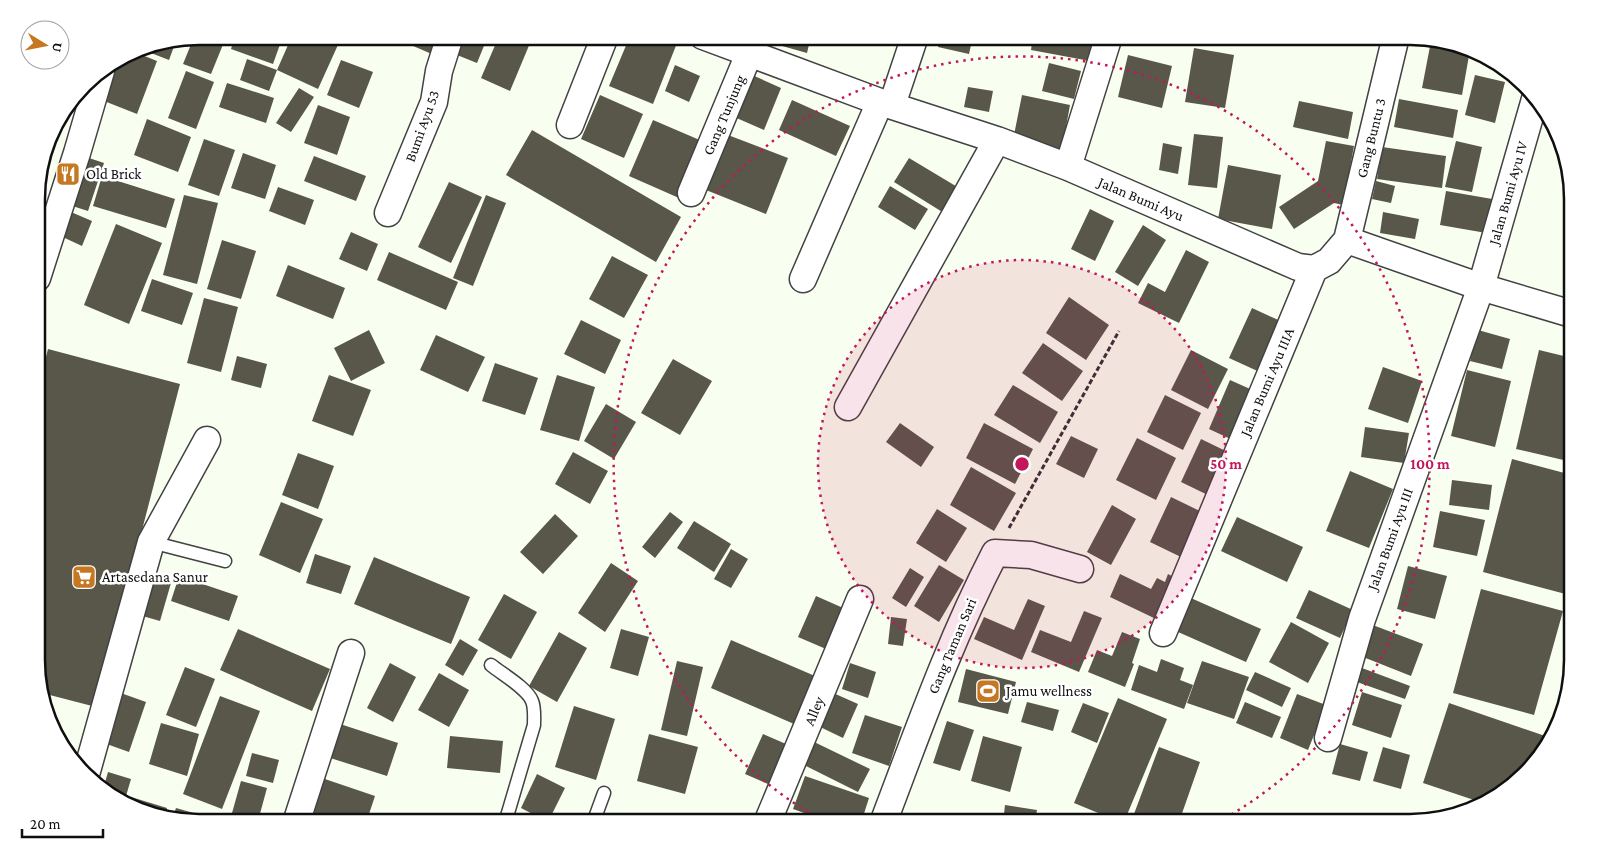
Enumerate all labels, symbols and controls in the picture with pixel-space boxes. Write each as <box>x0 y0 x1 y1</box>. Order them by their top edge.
north arrow <box>20 20 70 70</box>
text: U <box>49 41 67 54</box>
street label: Gang Tunjung <box>700 72 749 158</box>
street label: Bumi Ayu 53 <box>402 88 443 164</box>
street label: Gang Buntu 3 <box>1353 96 1390 180</box>
street label: Jalan Bumi Ayu IV <box>1485 139 1532 249</box>
restaurant icon: Old Brick <box>55 161 81 187</box>
place label: Old Brick <box>86 166 142 182</box>
street label: Jalan Bumi Ayu <box>1094 173 1186 225</box>
street label: Jalan Bumi Ayu IIIA <box>1236 325 1298 441</box>
centre of rings <box>1013 455 1031 473</box>
text: 50 m <box>1210 456 1242 472</box>
text: 100 m <box>1410 456 1450 472</box>
street label: Jalan Bumi Ayu III <box>1363 486 1417 595</box>
supermarket icon: Artasedana Sanur <box>71 564 97 590</box>
place label: Artasedana Sanur <box>102 569 209 585</box>
street label: Gang Taman Sari <box>925 596 980 697</box>
sports icon: Jamu wellness <box>975 678 1001 704</box>
place label: Jamu wellness <box>1004 683 1092 700</box>
street label: Alley <box>801 694 828 728</box>
scale bar <box>22 806 104 838</box>
text: 20 m <box>30 816 61 832</box>

